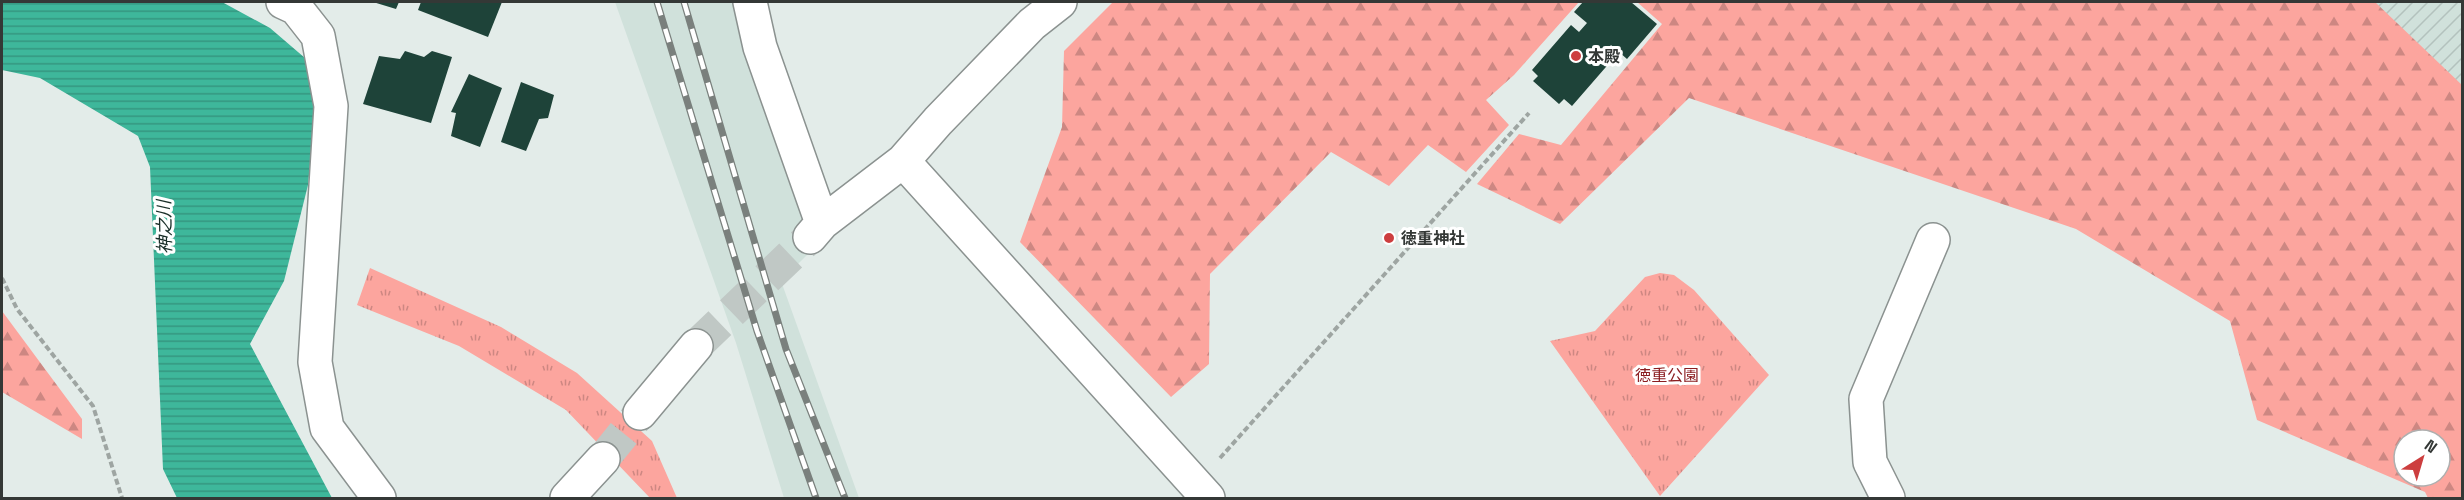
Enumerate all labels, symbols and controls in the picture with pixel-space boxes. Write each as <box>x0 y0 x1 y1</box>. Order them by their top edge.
place label: 本殿 <box>1588 46 1620 67</box>
marker: 本殿 <box>1569 49 1583 63</box>
water label: 神之川 <box>152 198 176 254</box>
place label: 徳重神社 <box>1401 228 1465 249</box>
marker: 徳重神社 <box>1382 231 1396 245</box>
park label: 徳重公園 <box>1635 365 1699 386</box>
north arrow <box>2392 428 2452 488</box>
text: N <box>2420 435 2441 458</box>

